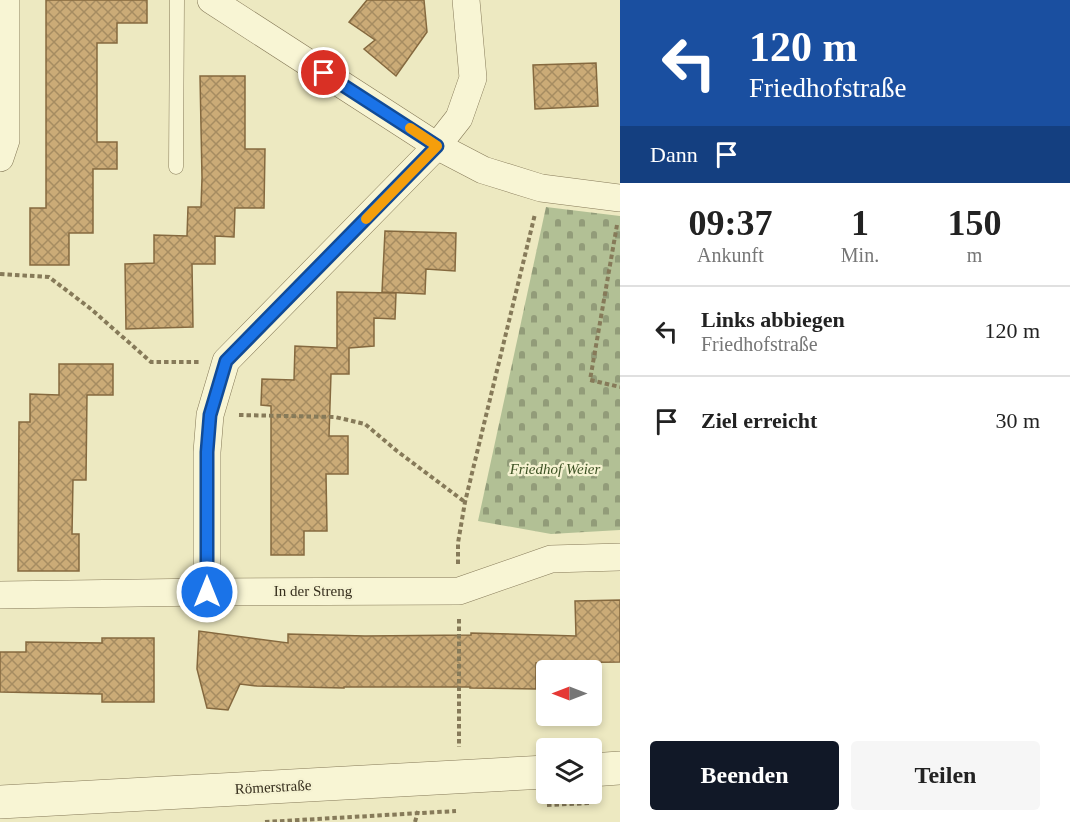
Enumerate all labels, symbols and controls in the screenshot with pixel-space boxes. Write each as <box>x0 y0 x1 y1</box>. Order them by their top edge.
icon: left <box>650 24 728 102</box>
text: 120 m <box>749 24 858 70</box>
pin <box>298 47 349 98</box>
icon: arrive <box>307 56 340 89</box>
text: Friedhofstraße <box>749 73 906 103</box>
icon: arrive <box>710 138 743 171</box>
text: Dann <box>650 142 698 167</box>
text: 09:37 <box>688 203 772 243</box>
text: 1 <box>851 203 869 243</box>
text: 150 <box>948 203 1002 243</box>
text: Ankunft <box>697 244 764 266</box>
text: Min. <box>841 244 879 266</box>
text: m <box>967 244 982 266</box>
text: Links abbiegen <box>701 307 845 332</box>
icon: left <box>650 315 683 348</box>
text: 120 m <box>984 318 1040 343</box>
text: Friedhofstraße <box>701 333 818 355</box>
icon: arrive <box>650 405 683 438</box>
text: Ziel erreicht <box>701 408 817 433</box>
text: 30 m <box>995 408 1040 433</box>
park label: Friedhof Weier <box>509 461 601 477</box>
position arrow <box>175 560 239 624</box>
street label: In der Streng <box>274 583 353 599</box>
north arrow <box>536 660 602 726</box>
map controls <box>536 660 602 804</box>
button: layers <box>536 738 602 804</box>
button: Beenden <box>650 741 839 810</box>
button: Teilen <box>851 741 1040 810</box>
street label: Römerstraße <box>234 777 312 797</box>

